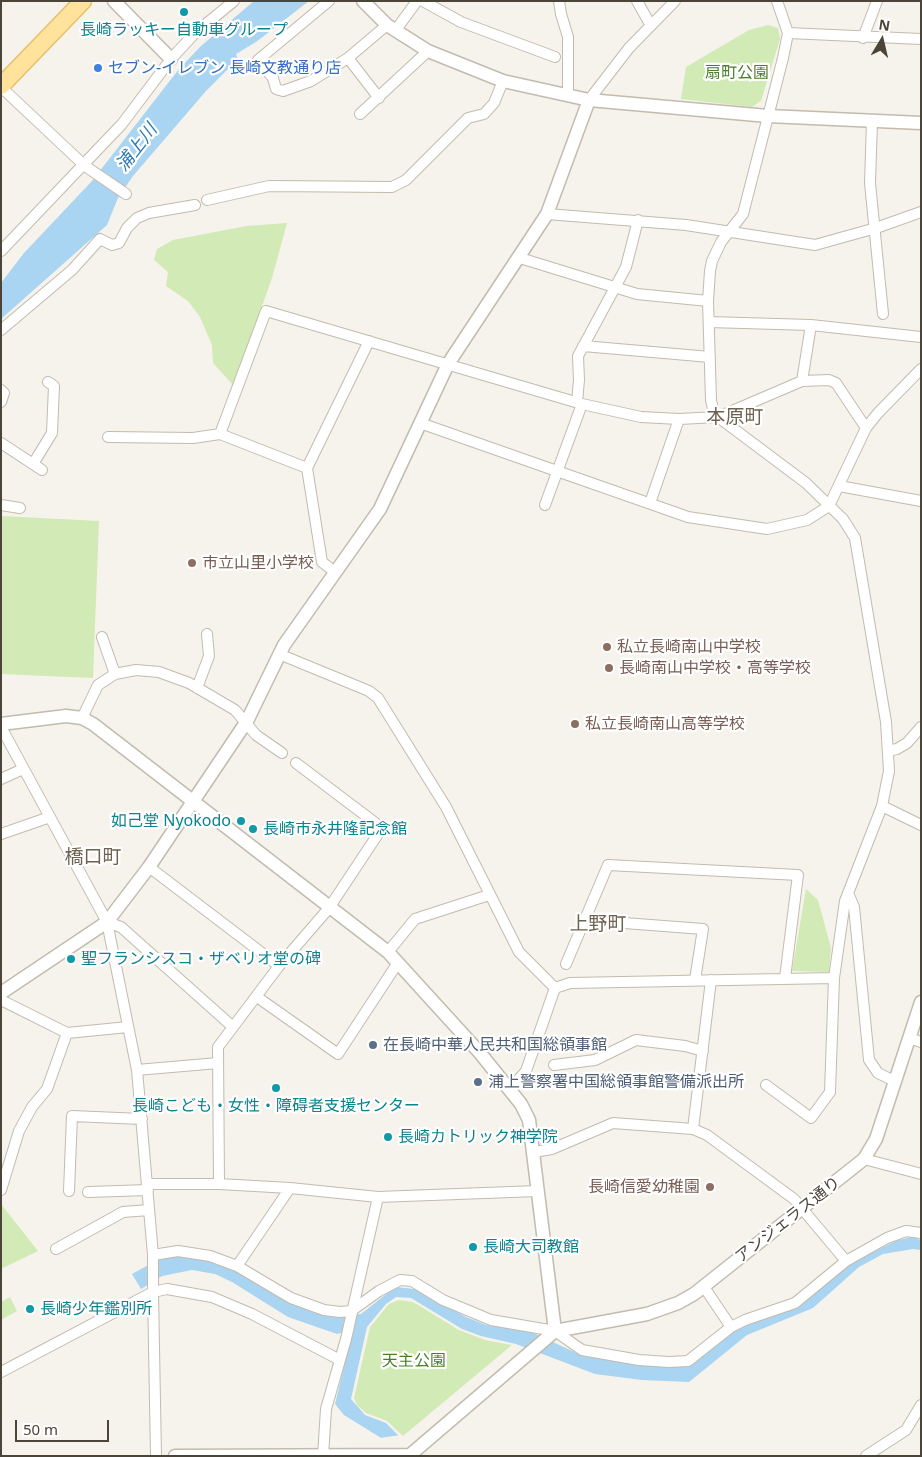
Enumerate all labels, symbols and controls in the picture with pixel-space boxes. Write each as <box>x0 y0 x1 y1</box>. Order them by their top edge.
marker: 長崎ラッキー自動車グループ <box>178 6 190 18</box>
text: N <box>877 14 892 35</box>
north arrow <box>857 15 907 65</box>
place label: 長崎ラッキー自動車グループ <box>80 20 288 40</box>
place label: セブン-イレブン 長崎文教通り店 <box>108 58 341 78</box>
marker: セブン-イレブン 長崎文教通り店 <box>92 62 104 74</box>
park label: 扇町公園 <box>705 63 769 83</box>
water label: 浦上川 <box>112 120 162 176</box>
district label: 本原町 <box>707 407 763 429</box>
place label: 市立山里小学校 <box>202 553 314 573</box>
marker: 市立山里小学校 <box>186 557 198 569</box>
place label: 私立長崎南山中学校 <box>617 637 761 657</box>
marker: 私立長崎南山中学校 <box>601 641 613 653</box>
place label: 長崎南山中学校・高等学校 <box>619 658 811 678</box>
marker: 長崎南山中学校・高等学校 <box>603 662 615 674</box>
place label: 私立長崎南山高等学校 <box>585 714 745 734</box>
marker: 私立長崎南山高等学校 <box>569 718 581 730</box>
place label: 如己堂 Nyokodo <box>111 811 231 831</box>
marker: 如己堂 Nyokodo <box>235 815 247 827</box>
place label: 長崎市永井隆記念館 <box>263 819 407 839</box>
marker: 長崎市永井隆記念館 <box>247 823 259 835</box>
district label: 橋口町 <box>65 847 121 869</box>
district label: 上野町 <box>570 914 626 936</box>
place label: 聖フランシスコ・ザベリオ堂の碑 <box>81 949 321 969</box>
marker: 聖フランシスコ・ザベリオ堂の碑 <box>65 953 77 965</box>
place label: 在長崎中華人民共和国総領事館 <box>383 1035 607 1055</box>
marker: 在長崎中華人民共和国総領事館 <box>367 1039 379 1051</box>
place label: 浦上警察署中国総領事館警備派出所 <box>488 1072 744 1092</box>
marker: 浦上警察署中国総領事館警備派出所 <box>472 1076 484 1088</box>
marker: 長崎こども・女性・障碍者支援センター <box>270 1082 282 1094</box>
place label: 長崎こども・女性・障碍者支援センター <box>132 1096 420 1116</box>
place label: 長崎カトリック神学院 <box>398 1127 558 1147</box>
marker: 長崎カトリック神学院 <box>382 1131 394 1143</box>
street label: アンジェラス通り <box>732 1173 844 1267</box>
place label: 長崎信愛幼稚園 <box>588 1177 700 1197</box>
marker: 長崎信愛幼稚園 <box>704 1181 716 1193</box>
place label: 長崎大司教館 <box>483 1237 579 1257</box>
marker: 長崎大司教館 <box>467 1241 479 1253</box>
place label: 長崎少年鑑別所 <box>40 1299 152 1319</box>
marker: 長崎少年鑑別所 <box>24 1303 36 1315</box>
park label: 天主公園 <box>382 1351 446 1371</box>
scale bar <box>18 1410 111 1442</box>
text: 50 m <box>23 1419 58 1439</box>

